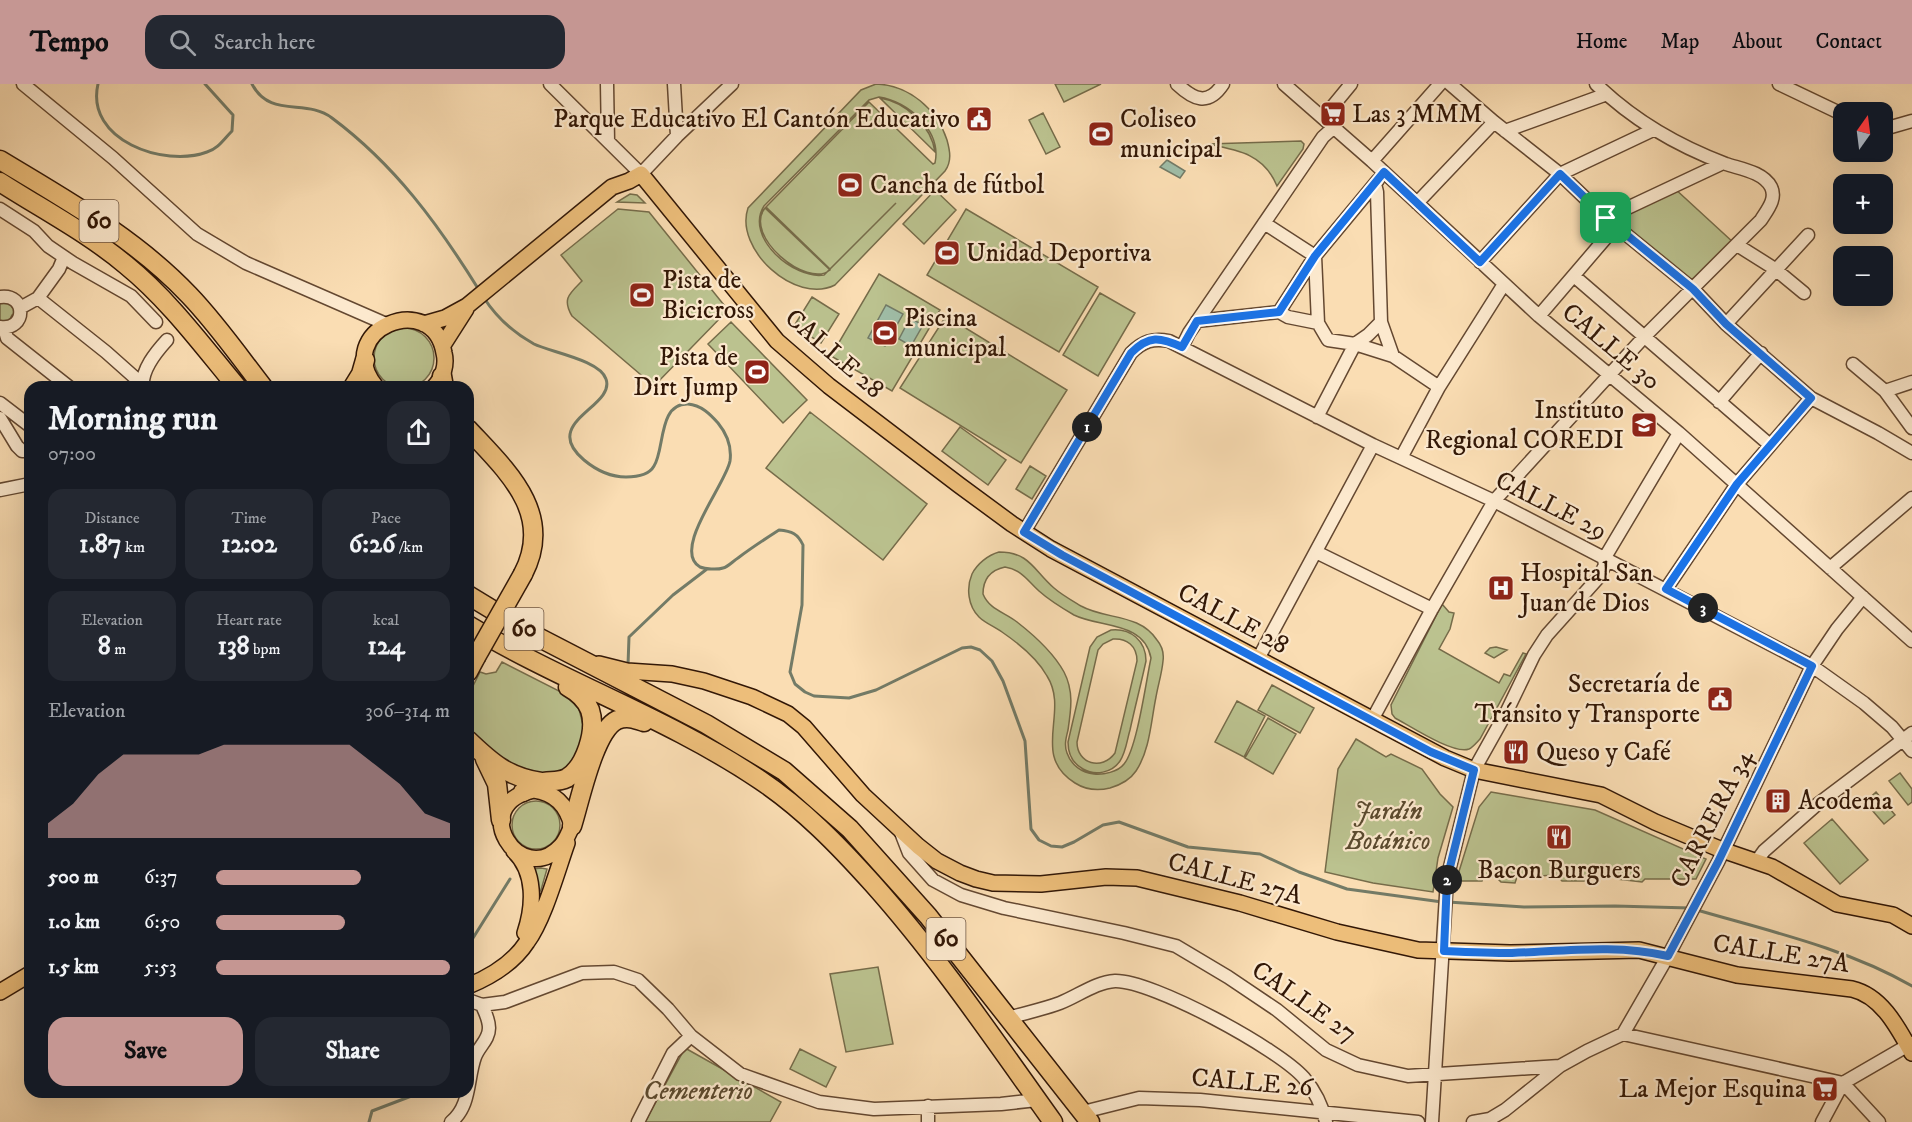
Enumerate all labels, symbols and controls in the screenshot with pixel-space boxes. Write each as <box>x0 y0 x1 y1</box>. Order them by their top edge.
search box <box>145 15 565 69</box>
text: Tempo <box>30 25 109 60</box>
icon: search <box>166 26 199 59</box>
text: Search here <box>214 29 315 56</box>
text: Home <box>1576 29 1628 55</box>
text: Map <box>1661 29 1699 55</box>
text: About <box>1732 29 1783 55</box>
text: Contact <box>1816 29 1882 55</box>
place label: Las 3 MMM <box>1352 98 1483 131</box>
supermarket icon: Las 3 MMM <box>1318 99 1348 129</box>
north arrow <box>1833 102 1893 162</box>
map controls <box>1833 102 1893 306</box>
place label: Parque Educativo El Cantón Educativo <box>553 103 960 136</box>
place label: Coliseo municipal <box>1120 103 1222 166</box>
public building icon: Parque Educativo El Cantón Educativo <box>964 104 994 134</box>
sports icon: Coliseo municipal <box>1086 119 1116 149</box>
place label: Cancha de fútbol <box>870 169 1044 202</box>
sports icon: Cancha de fútbol <box>835 170 865 200</box>
button: + <box>1833 174 1893 234</box>
pin <box>1580 192 1631 243</box>
road number: 60 <box>80 200 118 242</box>
icon: arrive <box>1589 201 1622 234</box>
place label: Unidad Deportiva <box>966 237 1151 270</box>
sports icon: Unidad Deportiva <box>932 238 962 268</box>
button: − <box>1833 246 1893 306</box>
place label: Pista de Bicicross <box>662 264 754 327</box>
sports icon: Pista de Bicicross <box>627 280 657 310</box>
street label: CALLE 30 <box>1555 296 1667 398</box>
street label: CALLE 28 <box>777 302 891 406</box>
place label: Piscina municipal <box>904 302 1006 365</box>
sports icon: Piscina municipal <box>870 318 900 348</box>
place label: Pista de Dirt Jump <box>633 341 738 404</box>
sports icon: Pista de Dirt Jump <box>742 357 772 387</box>
place label: Instituto Regional COREDI <box>1425 394 1624 457</box>
text: Morning run <box>48 399 217 440</box>
button: share <box>387 401 450 464</box>
school or university icon: Instituto Regional COREDI <box>1629 410 1659 440</box>
pin: 1 <box>1072 412 1102 442</box>
text: 1 <box>1084 417 1090 437</box>
text: 07:00 <box>48 442 96 467</box>
street label: CALLE 29 <box>1490 464 1612 548</box>
text: Distance <box>84 508 140 528</box>
text: Time <box>232 508 266 528</box>
text: Pace <box>371 508 401 528</box>
text: 1.87 <box>79 528 122 561</box>
text: 12:02 <box>221 528 277 561</box>
text: 6:26 <box>349 528 395 561</box>
text: km <box>122 537 145 557</box>
text: /km <box>395 537 423 557</box>
place label: Hospital San Juan de Dios <box>1518 557 1654 620</box>
hospital icon: Hospital San Juan de Dios <box>1486 573 1516 603</box>
street label: CALLE 28 <box>1172 576 1294 662</box>
pin: 3 <box>1688 593 1718 623</box>
text: 3 <box>1700 598 1706 618</box>
road number: 60 <box>504 608 544 650</box>
text: Elevation <box>81 610 143 630</box>
text: Heart rate <box>216 610 282 630</box>
text: kcal <box>373 610 399 630</box>
text: 8 <box>98 630 111 663</box>
text: 138 <box>217 630 250 663</box>
text: 124 <box>367 630 405 663</box>
text: m <box>111 639 126 659</box>
text: bpm <box>250 639 281 659</box>
place label: Secretaría de Tránsito y Transporte <box>1475 668 1700 731</box>
public building icon: Secretaría de Tránsito y Transporte <box>1705 684 1735 714</box>
text: Elevation <box>48 699 125 724</box>
text: 306–314 m <box>365 699 450 724</box>
place label: Queso y Café <box>1536 736 1671 769</box>
restaurant icon: Queso y Café <box>1501 737 1531 767</box>
street label: CARRERA 34 <box>1663 743 1761 894</box>
place label: Acodema <box>1798 785 1893 818</box>
building icon: Acodema <box>1763 786 1793 816</box>
park label: Jardín Botánico <box>1345 795 1430 858</box>
restaurant icon: Bacon Burguers <box>1544 822 1574 852</box>
street label: CALLE 27A <box>1164 845 1306 913</box>
place label: Bacon Burguers <box>1477 854 1641 887</box>
text: 500 m <box>48 865 99 890</box>
text: 6:37 <box>144 865 178 890</box>
pin: 2 <box>1432 865 1462 895</box>
text: 2 <box>1443 870 1451 890</box>
text: 1.0 km <box>48 910 100 935</box>
text: 6:50 <box>144 910 180 935</box>
road number: 60 <box>926 918 966 960</box>
street label: CALLE 27A <box>1710 927 1852 981</box>
street label: CALLE 27 <box>1245 954 1363 1050</box>
text: 1.5 km <box>48 955 99 980</box>
text: 5:53 <box>144 955 177 980</box>
button: Save <box>48 1017 243 1086</box>
button: Share <box>255 1017 450 1086</box>
street label: CALLE 26 <box>1190 1061 1315 1105</box>
place label: La Mejor Esquina <box>1619 1073 1806 1106</box>
supermarket icon: La Mejor Esquina <box>1810 1074 1840 1104</box>
park label: Cementerio <box>643 1075 753 1108</box>

